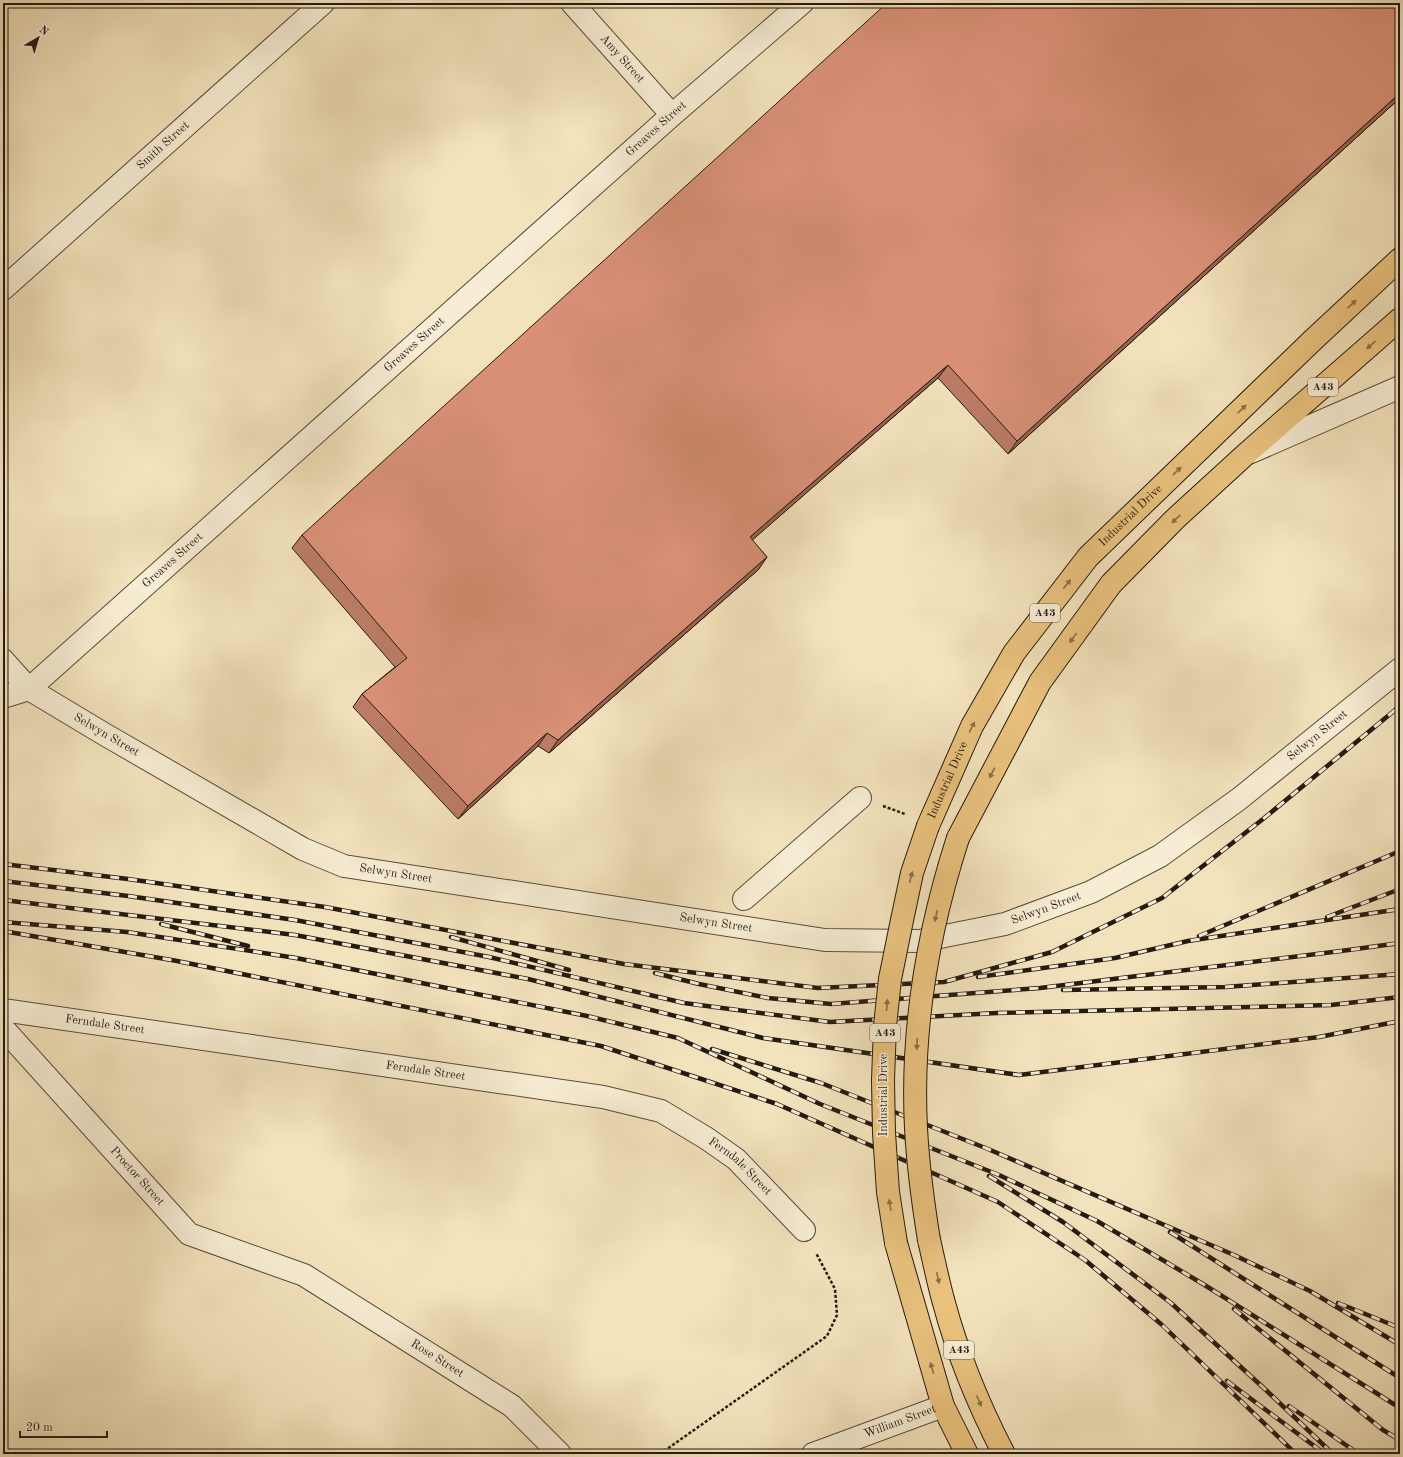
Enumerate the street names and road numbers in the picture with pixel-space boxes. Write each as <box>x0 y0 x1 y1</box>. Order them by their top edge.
street label: Amy Street <box>597 32 647 85</box>
street label: Greaves Street <box>624 99 689 159</box>
street label: Smith Street <box>135 119 192 172</box>
street label: Greaves Street <box>382 315 447 375</box>
road number: A43 <box>1308 378 1338 396</box>
street label: Industrial Drive <box>1097 482 1165 549</box>
street label: Greaves Street <box>140 531 205 591</box>
road number: A43 <box>1030 604 1060 622</box>
street label: Selwyn Street <box>1285 708 1350 763</box>
street label: Selwyn Street <box>72 711 141 759</box>
street label: Industrial Drive <box>926 739 971 821</box>
street label: Selwyn Street <box>358 862 433 885</box>
street label: Selwyn Street <box>1010 890 1083 927</box>
street label: Selwyn Street <box>679 912 753 935</box>
street label: Ferndale Street <box>64 1013 146 1036</box>
road number: A43 <box>870 1024 900 1042</box>
street label: Industrial Drive <box>878 1053 890 1136</box>
street label: Ferndale Street <box>385 1060 466 1083</box>
street label: Ferndale Street <box>706 1136 774 1198</box>
street label: Proctor Street <box>108 1145 166 1208</box>
street label: Rose Street <box>408 1338 466 1380</box>
road number: A43 <box>944 1341 974 1359</box>
street label: William Street <box>863 1403 938 1441</box>

